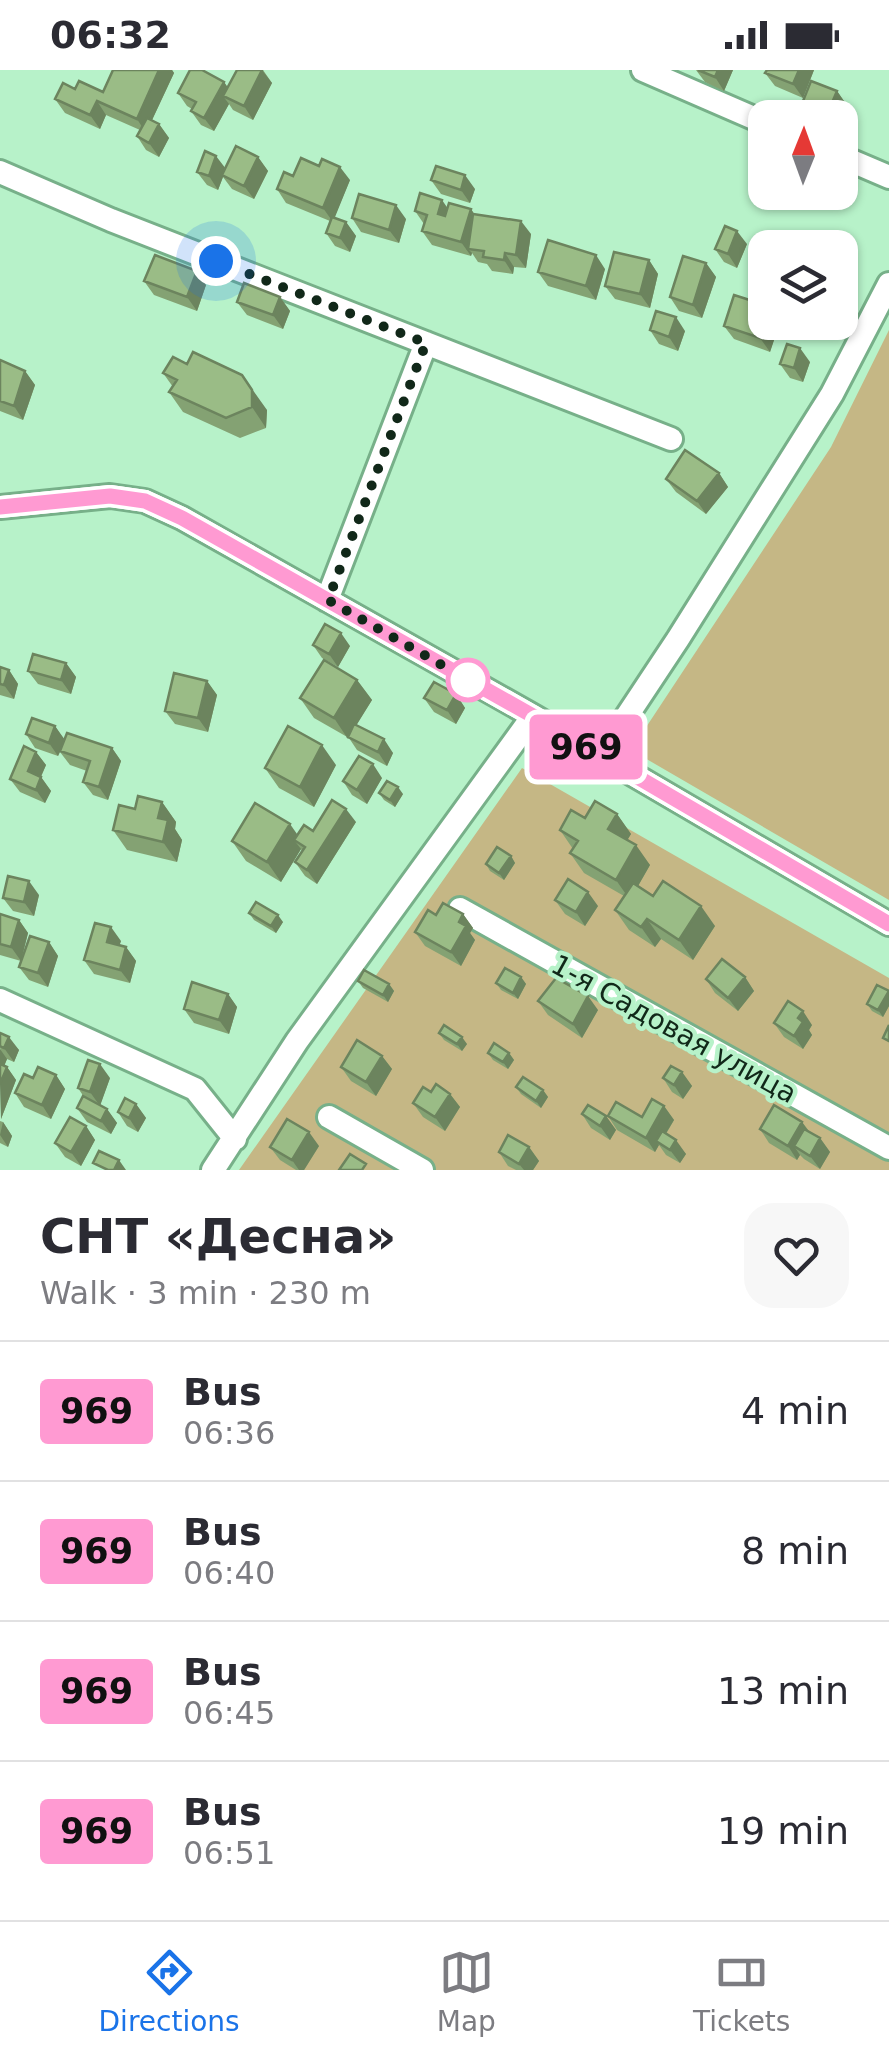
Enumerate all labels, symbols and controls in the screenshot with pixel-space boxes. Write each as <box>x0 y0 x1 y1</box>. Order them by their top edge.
text: 06:32 <box>50 13 171 57</box>
north arrow <box>748 100 858 210</box>
map controls <box>748 100 858 340</box>
button: layers <box>748 230 858 340</box>
your location <box>191 236 241 286</box>
unlabelled marker <box>447 659 489 701</box>
line badge: 969 <box>528 714 644 780</box>
text: 969 <box>549 727 623 767</box>
street label: 1-я Садовая улица <box>546 948 802 1110</box>
button: heart <box>744 1203 849 1308</box>
text: СНТ «Десна» <box>40 1208 396 1264</box>
text: Walk · 3 min · 230 m <box>40 1274 371 1312</box>
text: Bus <box>183 1370 262 1414</box>
text: 4 min <box>741 1389 849 1433</box>
text: 969 <box>60 1391 133 1431</box>
text: 06:36 <box>183 1414 275 1452</box>
text: Bus <box>183 1510 262 1554</box>
text: 8 min <box>741 1529 849 1573</box>
text: 969 <box>60 1531 133 1571</box>
text: 06:40 <box>183 1554 275 1592</box>
text: Bus <box>183 1650 262 1694</box>
text: 13 min <box>717 1669 849 1713</box>
text: 969 <box>60 1671 133 1711</box>
text: 06:45 <box>183 1694 275 1732</box>
text: Bus <box>183 1790 262 1834</box>
text: 19 min <box>717 1809 849 1853</box>
text: 969 <box>60 1811 133 1851</box>
text: 06:51 <box>183 1834 275 1872</box>
tab: Directions <box>99 1945 240 2038</box>
tab: Map <box>437 1945 496 2038</box>
tab: Tickets <box>693 1945 790 2038</box>

